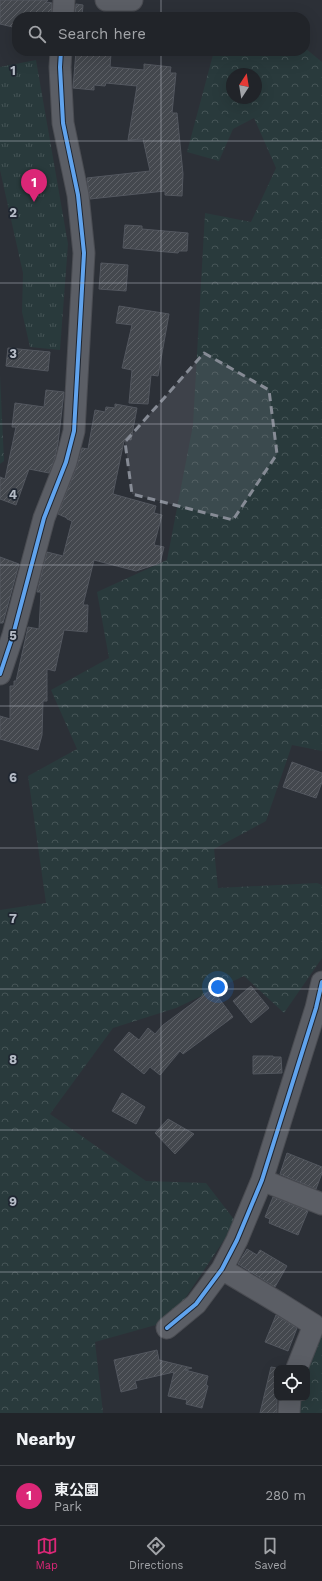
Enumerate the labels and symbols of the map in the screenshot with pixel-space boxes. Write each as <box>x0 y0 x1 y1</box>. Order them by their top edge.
text: 1 <box>10 63 16 78</box>
north arrow <box>226 68 262 104</box>
pin: 1 <box>21 169 47 202</box>
text: 2 <box>9 205 17 220</box>
text: 3 <box>9 346 17 361</box>
text: 4 <box>9 487 18 502</box>
text: 5 <box>9 628 17 643</box>
text: 6 <box>9 770 17 785</box>
text: 7 <box>9 911 17 926</box>
your location <box>208 977 228 997</box>
text: 8 <box>9 1052 17 1067</box>
text: 9 <box>9 1194 17 1209</box>

